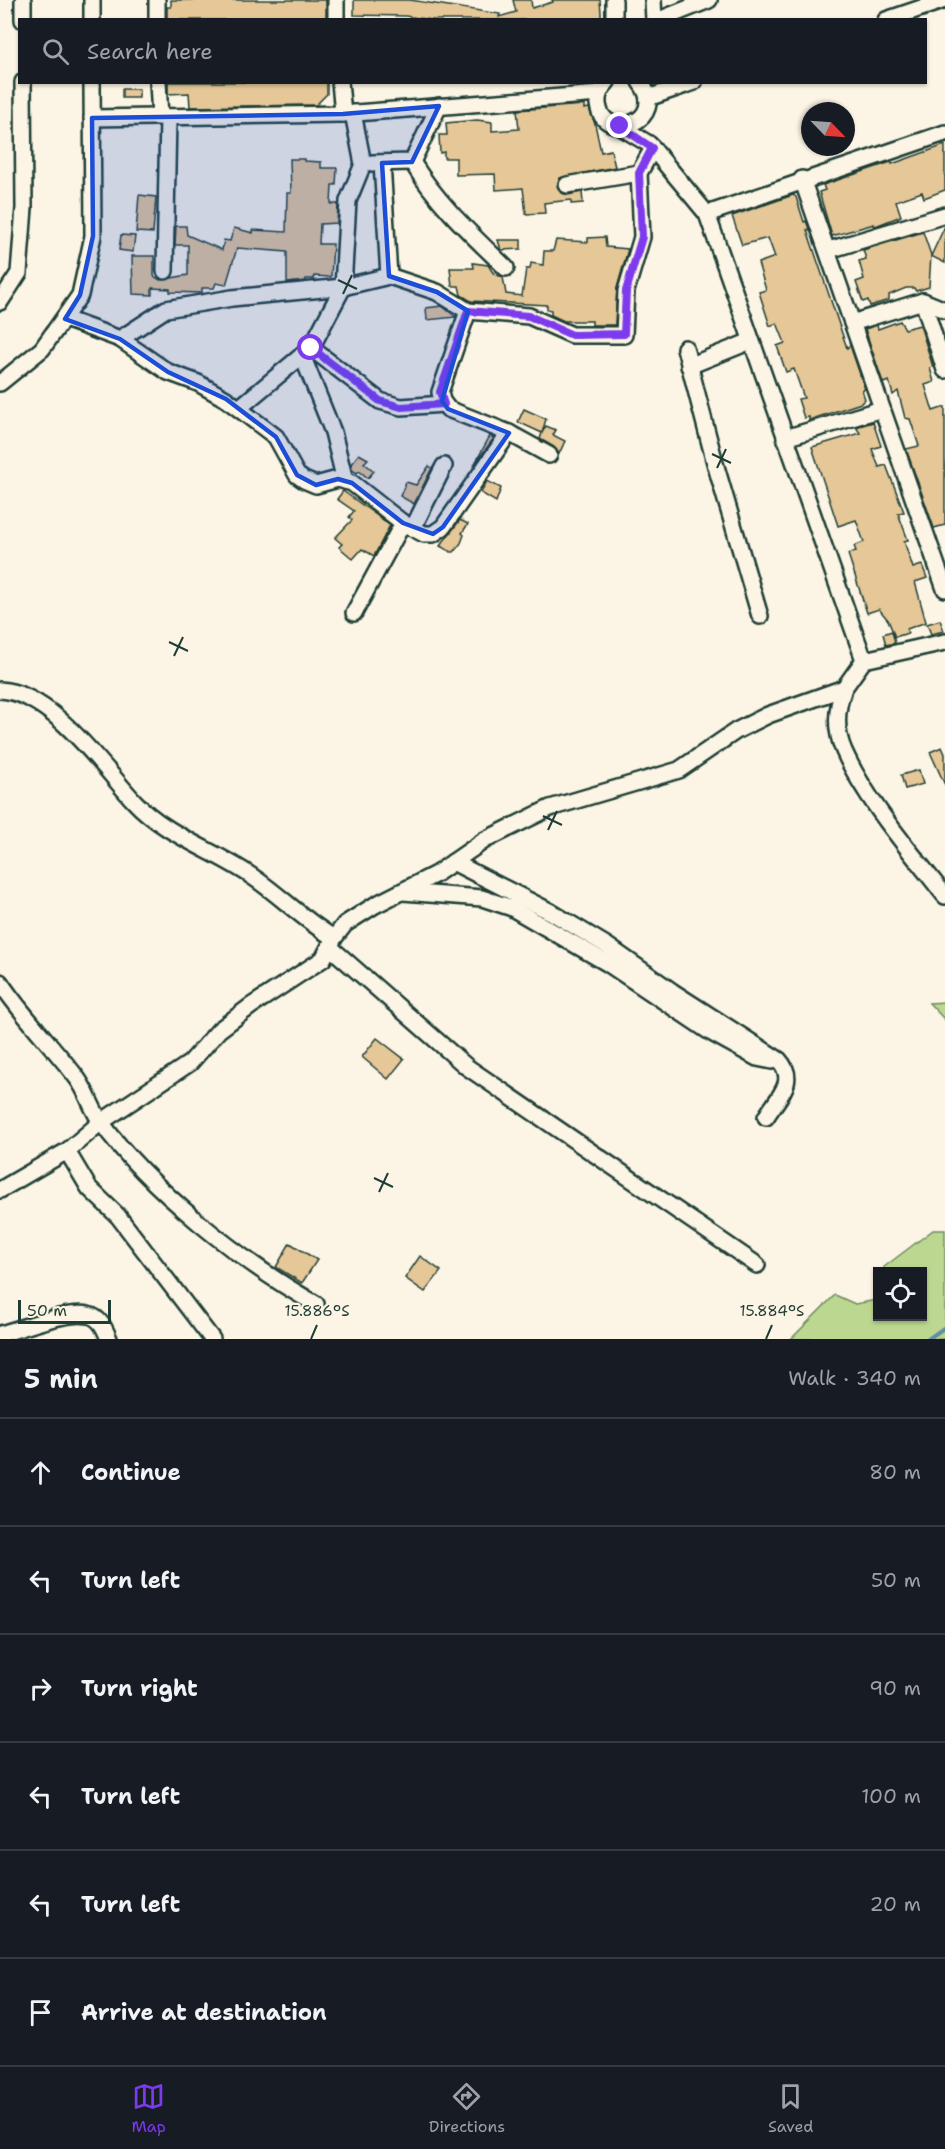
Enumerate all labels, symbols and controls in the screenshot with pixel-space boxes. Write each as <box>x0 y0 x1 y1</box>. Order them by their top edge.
search box <box>18 18 927 84</box>
icon: search <box>39 35 72 68</box>
text: Search here <box>87 37 213 66</box>
north arrow <box>801 102 855 156</box>
route end <box>606 112 632 138</box>
route start <box>297 334 323 360</box>
map controls <box>873 1267 927 1321</box>
button: locate <box>873 1267 927 1321</box>
scale bar <box>18 1297 111 1324</box>
text: 50 m <box>27 1300 67 1321</box>
text: 15.886°S <box>284 1301 350 1321</box>
text: 15.884°S <box>740 1301 804 1321</box>
text: 5 min <box>24 1361 98 1396</box>
text: Walk · 340 m <box>788 1365 921 1391</box>
icon: ahead <box>24 1456 57 1489</box>
text: Continue <box>81 1458 181 1487</box>
text: 80 m <box>869 1459 921 1485</box>
icon: left <box>24 1564 57 1597</box>
text: Turn left <box>81 1566 180 1595</box>
text: 50 m <box>871 1567 921 1593</box>
icon: right <box>24 1672 57 1705</box>
text: Turn right <box>81 1674 198 1703</box>
text: 90 m <box>869 1675 921 1701</box>
icon: left <box>24 1780 57 1813</box>
text: Turn left <box>81 1782 180 1811</box>
text: 100 m <box>861 1783 921 1809</box>
icon: left <box>24 1888 57 1921</box>
text: Turn left <box>81 1890 180 1919</box>
text: 20 m <box>870 1891 921 1917</box>
icon: arrive <box>24 1996 57 2029</box>
text: Arrive at destination <box>81 1998 327 2027</box>
tab: Map <box>132 2080 166 2137</box>
tab: Directions <box>429 2080 505 2137</box>
tab: Saved <box>768 2080 814 2137</box>

